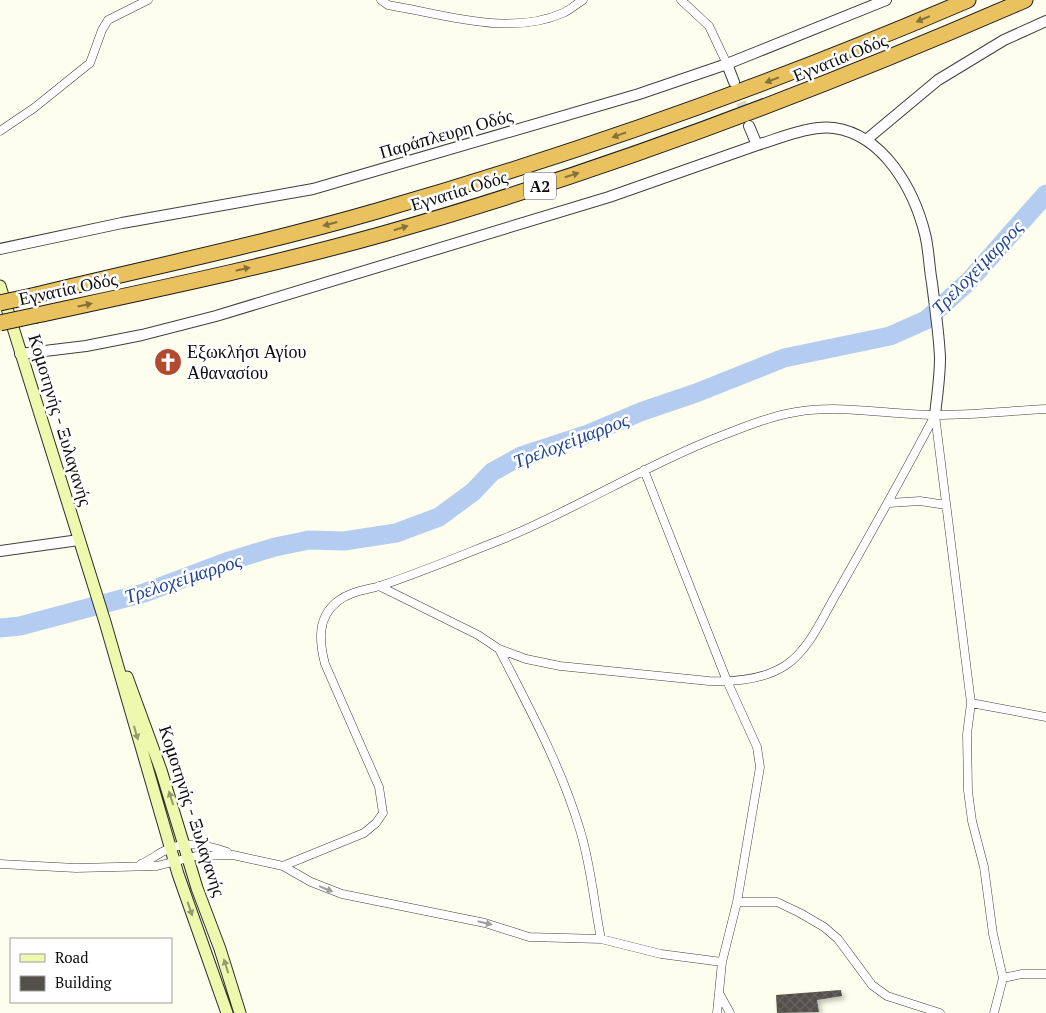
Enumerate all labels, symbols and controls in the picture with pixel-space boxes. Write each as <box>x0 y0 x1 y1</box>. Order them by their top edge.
one-way arrow <box>916 16 930 24</box>
street label: Εγνατία Οδός <box>789 27 890 87</box>
one-way arrow <box>764 76 779 84</box>
street label: Παράπλευρη Οδός <box>376 103 515 164</box>
one-way arrow <box>612 132 627 139</box>
street label: Εγνατία Οδός <box>407 164 510 216</box>
one-way arrow <box>565 171 580 178</box>
road number: Α2 <box>524 172 556 200</box>
water label: Τρελοχείμαρρος <box>925 214 1028 319</box>
one-way arrow <box>323 220 338 228</box>
one-way arrow <box>393 224 408 232</box>
one-way arrow <box>236 265 251 273</box>
street label: Εγνατία Οδός <box>16 266 119 310</box>
one-way arrow <box>77 300 93 308</box>
street label: Κομοτηνής - Ξυλαγανής <box>23 331 99 508</box>
place label: Εξωκλήσι Αγίου Αθανασίου <box>187 339 306 384</box>
church icon: Εξωκλήσι Αγίου Αθανασίου <box>153 347 183 377</box>
water label: Τρελοχείμαρρος <box>509 406 633 473</box>
water label: Τρελοχείμαρρος <box>121 547 245 608</box>
street label: Κομοτηνής - Ξυλαγανής <box>154 722 232 899</box>
one-way arrow <box>132 726 140 741</box>
one-way arrow <box>166 790 174 805</box>
one-way arrow <box>319 885 333 893</box>
one-way arrow <box>187 902 195 917</box>
one-way arrow <box>477 919 492 927</box>
legend <box>10 938 172 1003</box>
text: Road <box>55 947 88 967</box>
one-way arrow <box>222 959 229 974</box>
text: Building <box>55 972 113 992</box>

